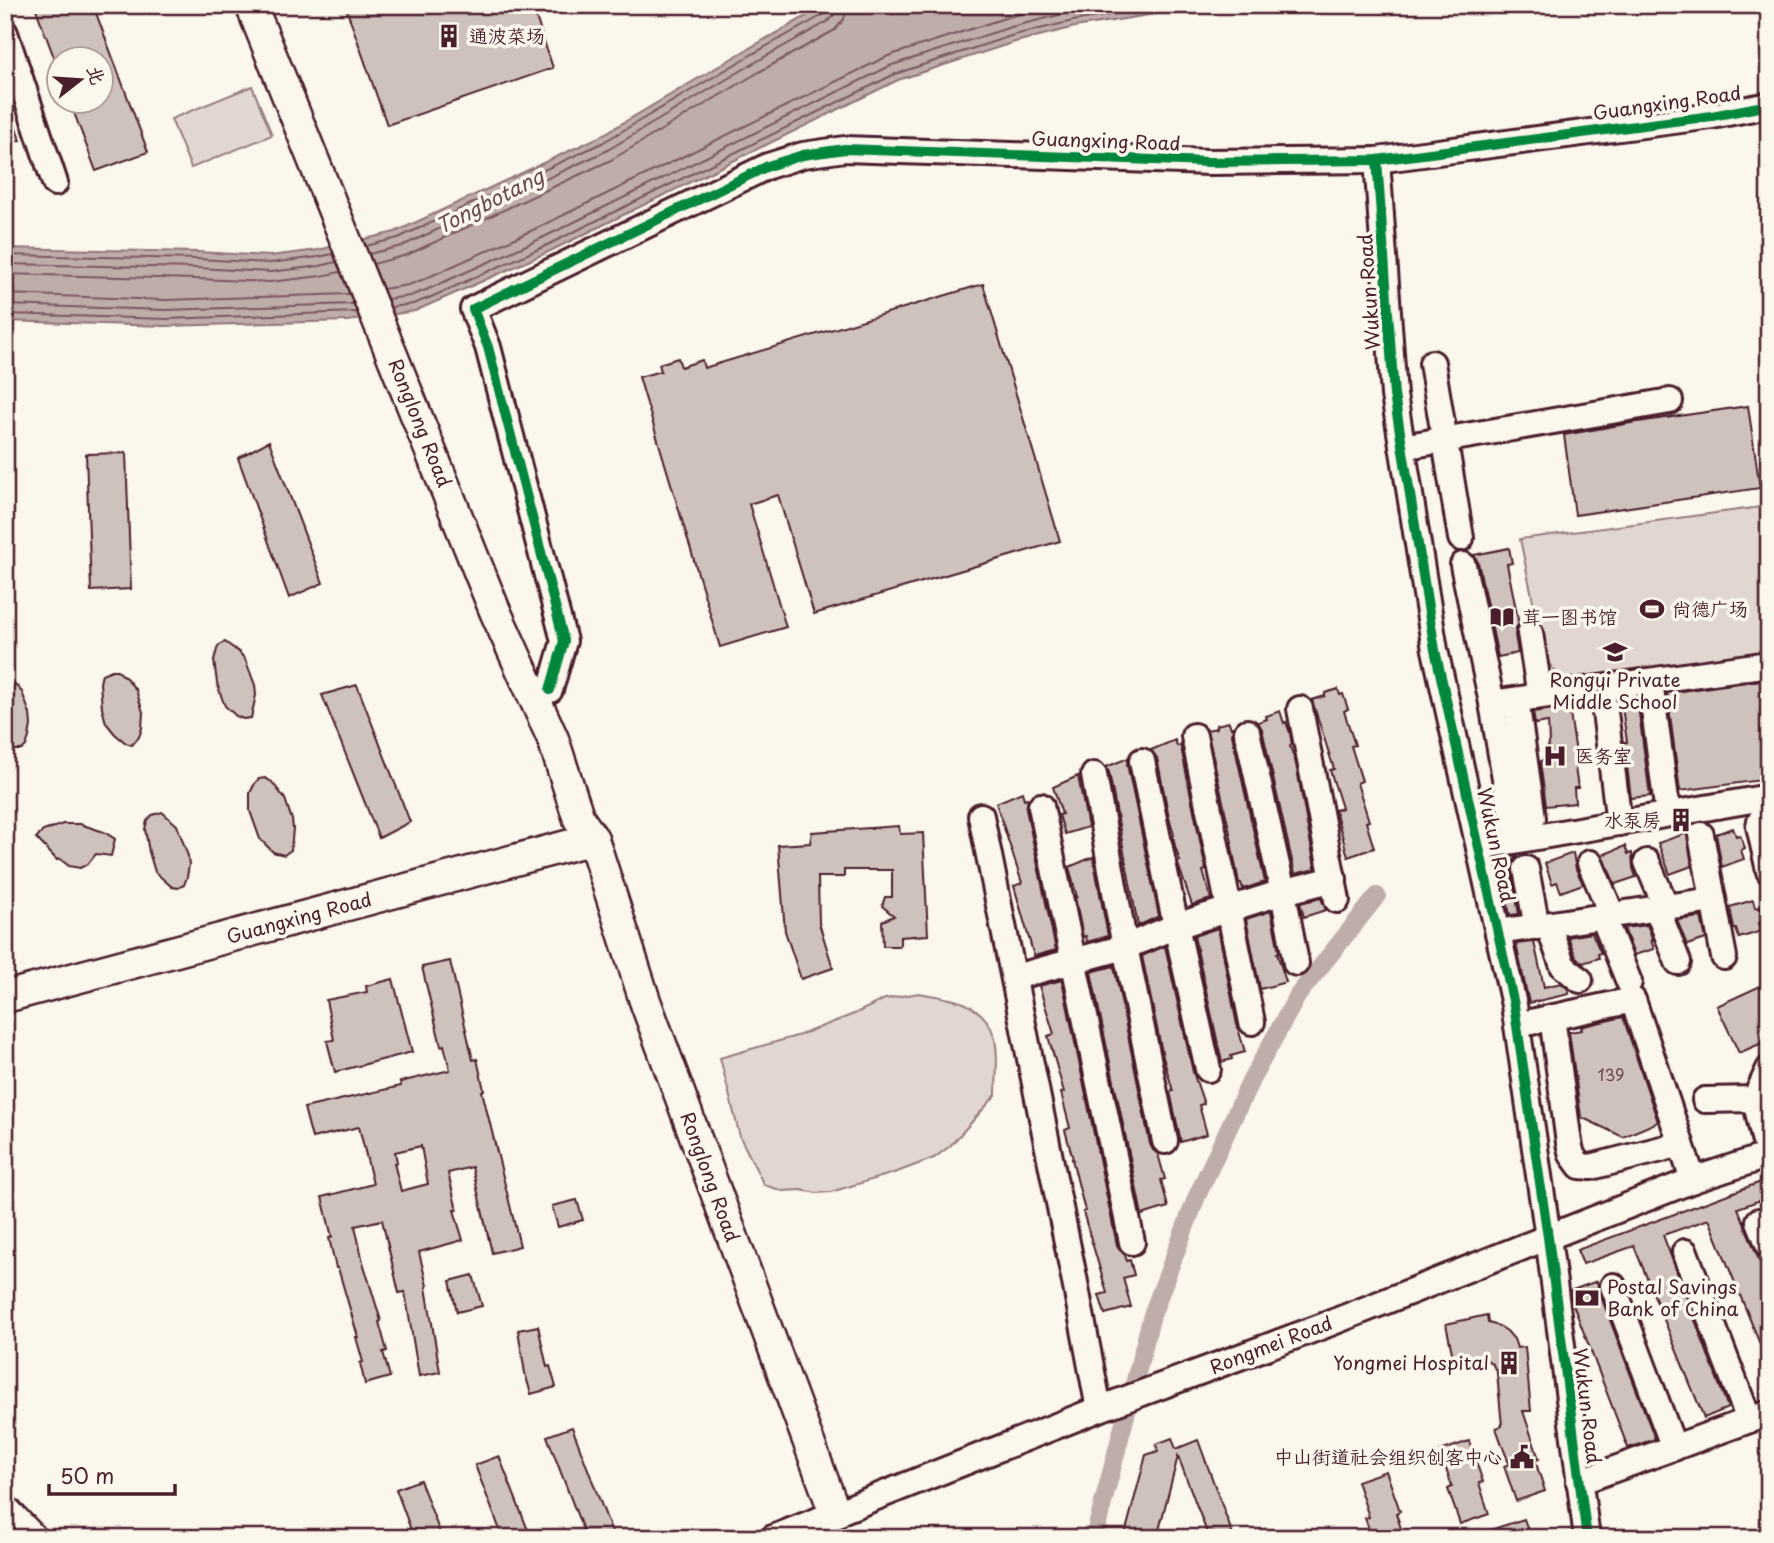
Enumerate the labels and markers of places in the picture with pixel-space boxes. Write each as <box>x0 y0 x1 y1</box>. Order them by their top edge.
place label: 通波菜场 <box>469 21 545 49</box>
building icon: 通波菜场 <box>435 22 463 50</box>
place label: 尚德广场 <box>1672 594 1748 622</box>
sports icon: 尚德广场 <box>1638 595 1666 623</box>
place label: 茸一图书馆 <box>1522 602 1617 630</box>
library icon: 茸一图书馆 <box>1488 603 1516 631</box>
school or university icon: Rongyi Private Middle School <box>1601 638 1629 666</box>
place label: Rongyi Private Middle School <box>1549 665 1681 715</box>
place label: 医务室 <box>1575 741 1632 769</box>
hospital icon: 医务室 <box>1541 742 1569 770</box>
place label: 水泵房 <box>1604 805 1661 833</box>
building icon: 水泵房 <box>1667 806 1695 834</box>
place label: Postal Savings Bank of China <box>1607 1272 1739 1322</box>
bank icon: Postal Savings Bank of China <box>1573 1284 1601 1312</box>
place label: Yongmei Hospital <box>1333 1348 1489 1376</box>
building icon: Yongmei Hospital <box>1495 1349 1523 1377</box>
place label: 中山街道社会组织创客中心 <box>1274 1442 1502 1470</box>
public building icon: 中山街道社会组织创客中心 <box>1508 1443 1536 1471</box>

